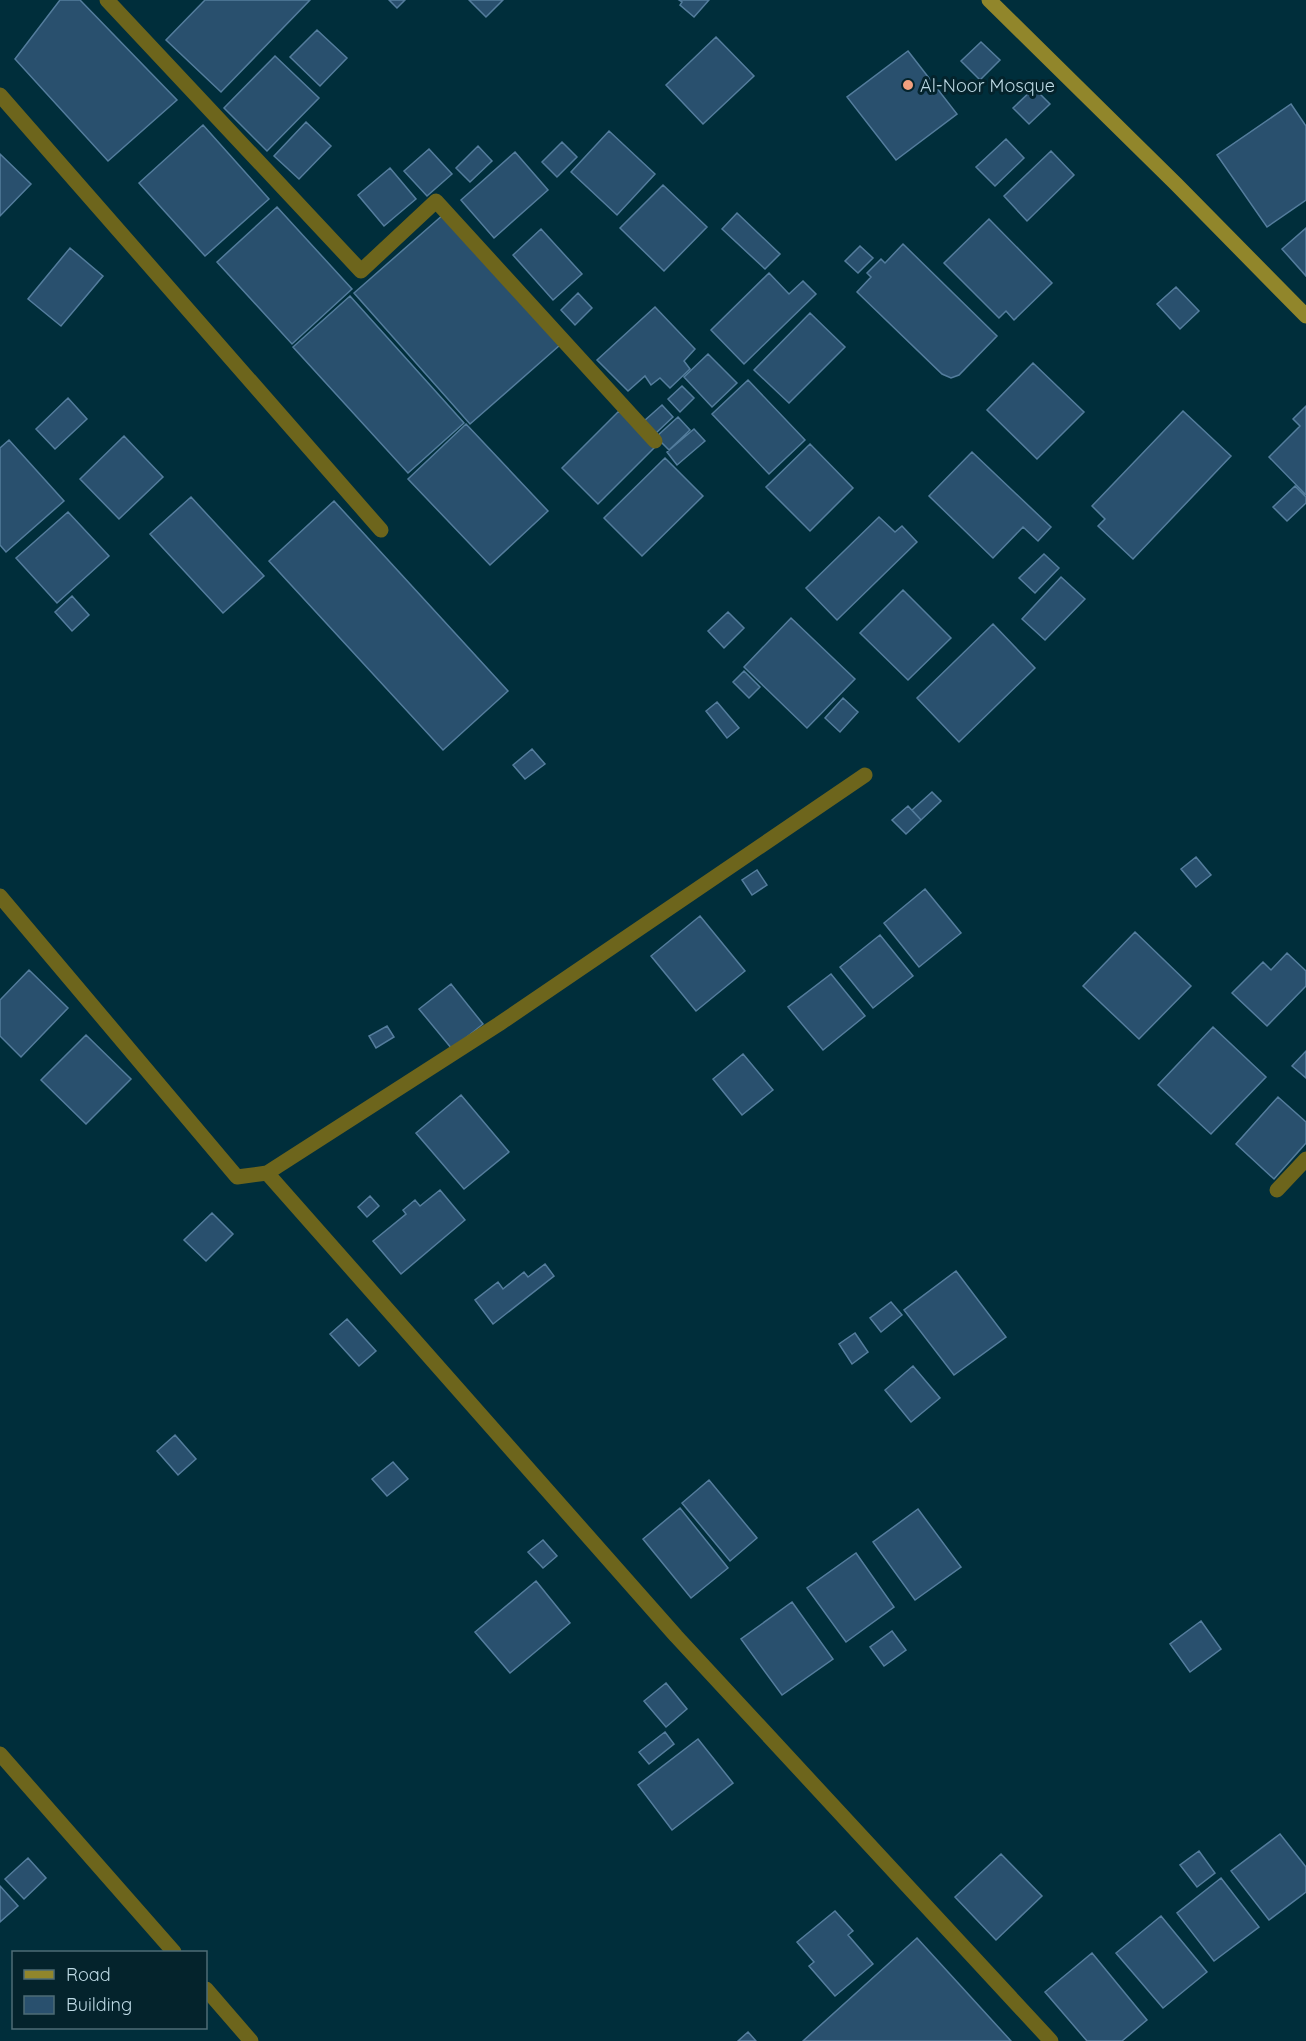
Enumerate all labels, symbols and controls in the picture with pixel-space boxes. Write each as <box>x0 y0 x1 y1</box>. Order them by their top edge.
place label: Al-Noor Mosque <box>920 74 1055 97</box>
marker: Al-Noor Mosque <box>901 78 915 92</box>
legend <box>12 1951 207 2029</box>
text: Road <box>66 1963 111 1986</box>
text: Building <box>66 1993 132 2016</box>

